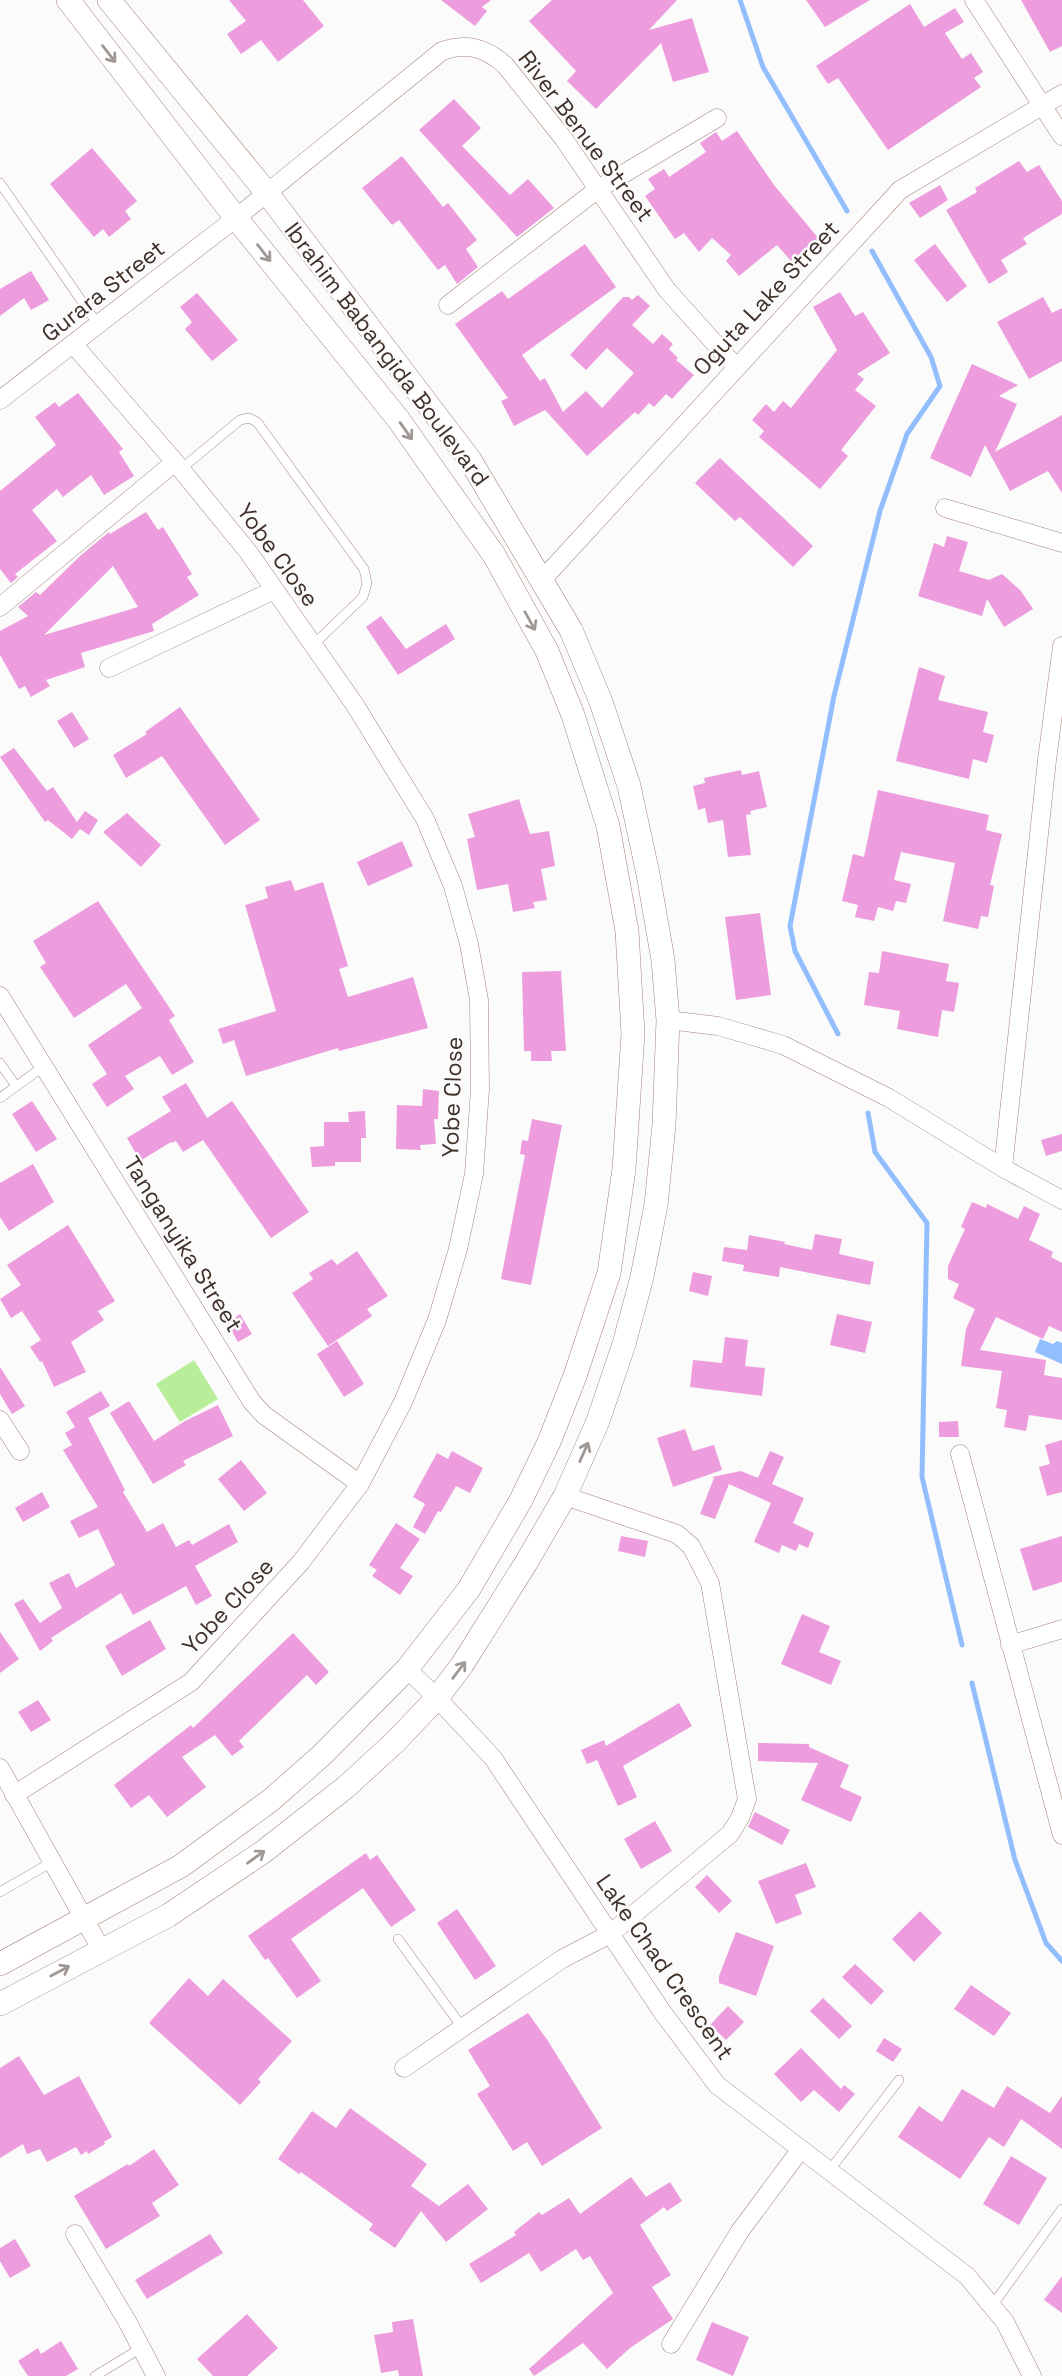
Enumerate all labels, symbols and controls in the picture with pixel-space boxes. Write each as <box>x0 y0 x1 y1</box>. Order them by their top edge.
one-way arrow <box>102 44 117 63</box>
street label: River Benue Street <box>512 44 660 228</box>
street label: Oguta Lake Street <box>686 214 846 382</box>
street label: Ibrahim Babangida Boulevard <box>278 216 496 492</box>
street label: Gurara Street <box>35 233 171 349</box>
one-way arrow <box>256 244 271 262</box>
one-way arrow <box>399 421 413 440</box>
street label: Yobe Close <box>230 497 326 613</box>
one-way arrow <box>524 610 537 631</box>
street label: Yobe Close <box>435 1036 469 1158</box>
street label: Tanganyika Street <box>117 1150 249 1338</box>
one-way arrow <box>578 1442 591 1463</box>
street label: Yobe Close <box>176 1552 280 1660</box>
one-way arrow <box>451 1661 466 1680</box>
one-way arrow <box>246 1850 265 1864</box>
street label: Lake Chad Crescent <box>590 1868 740 2066</box>
one-way arrow <box>49 1964 70 1977</box>

